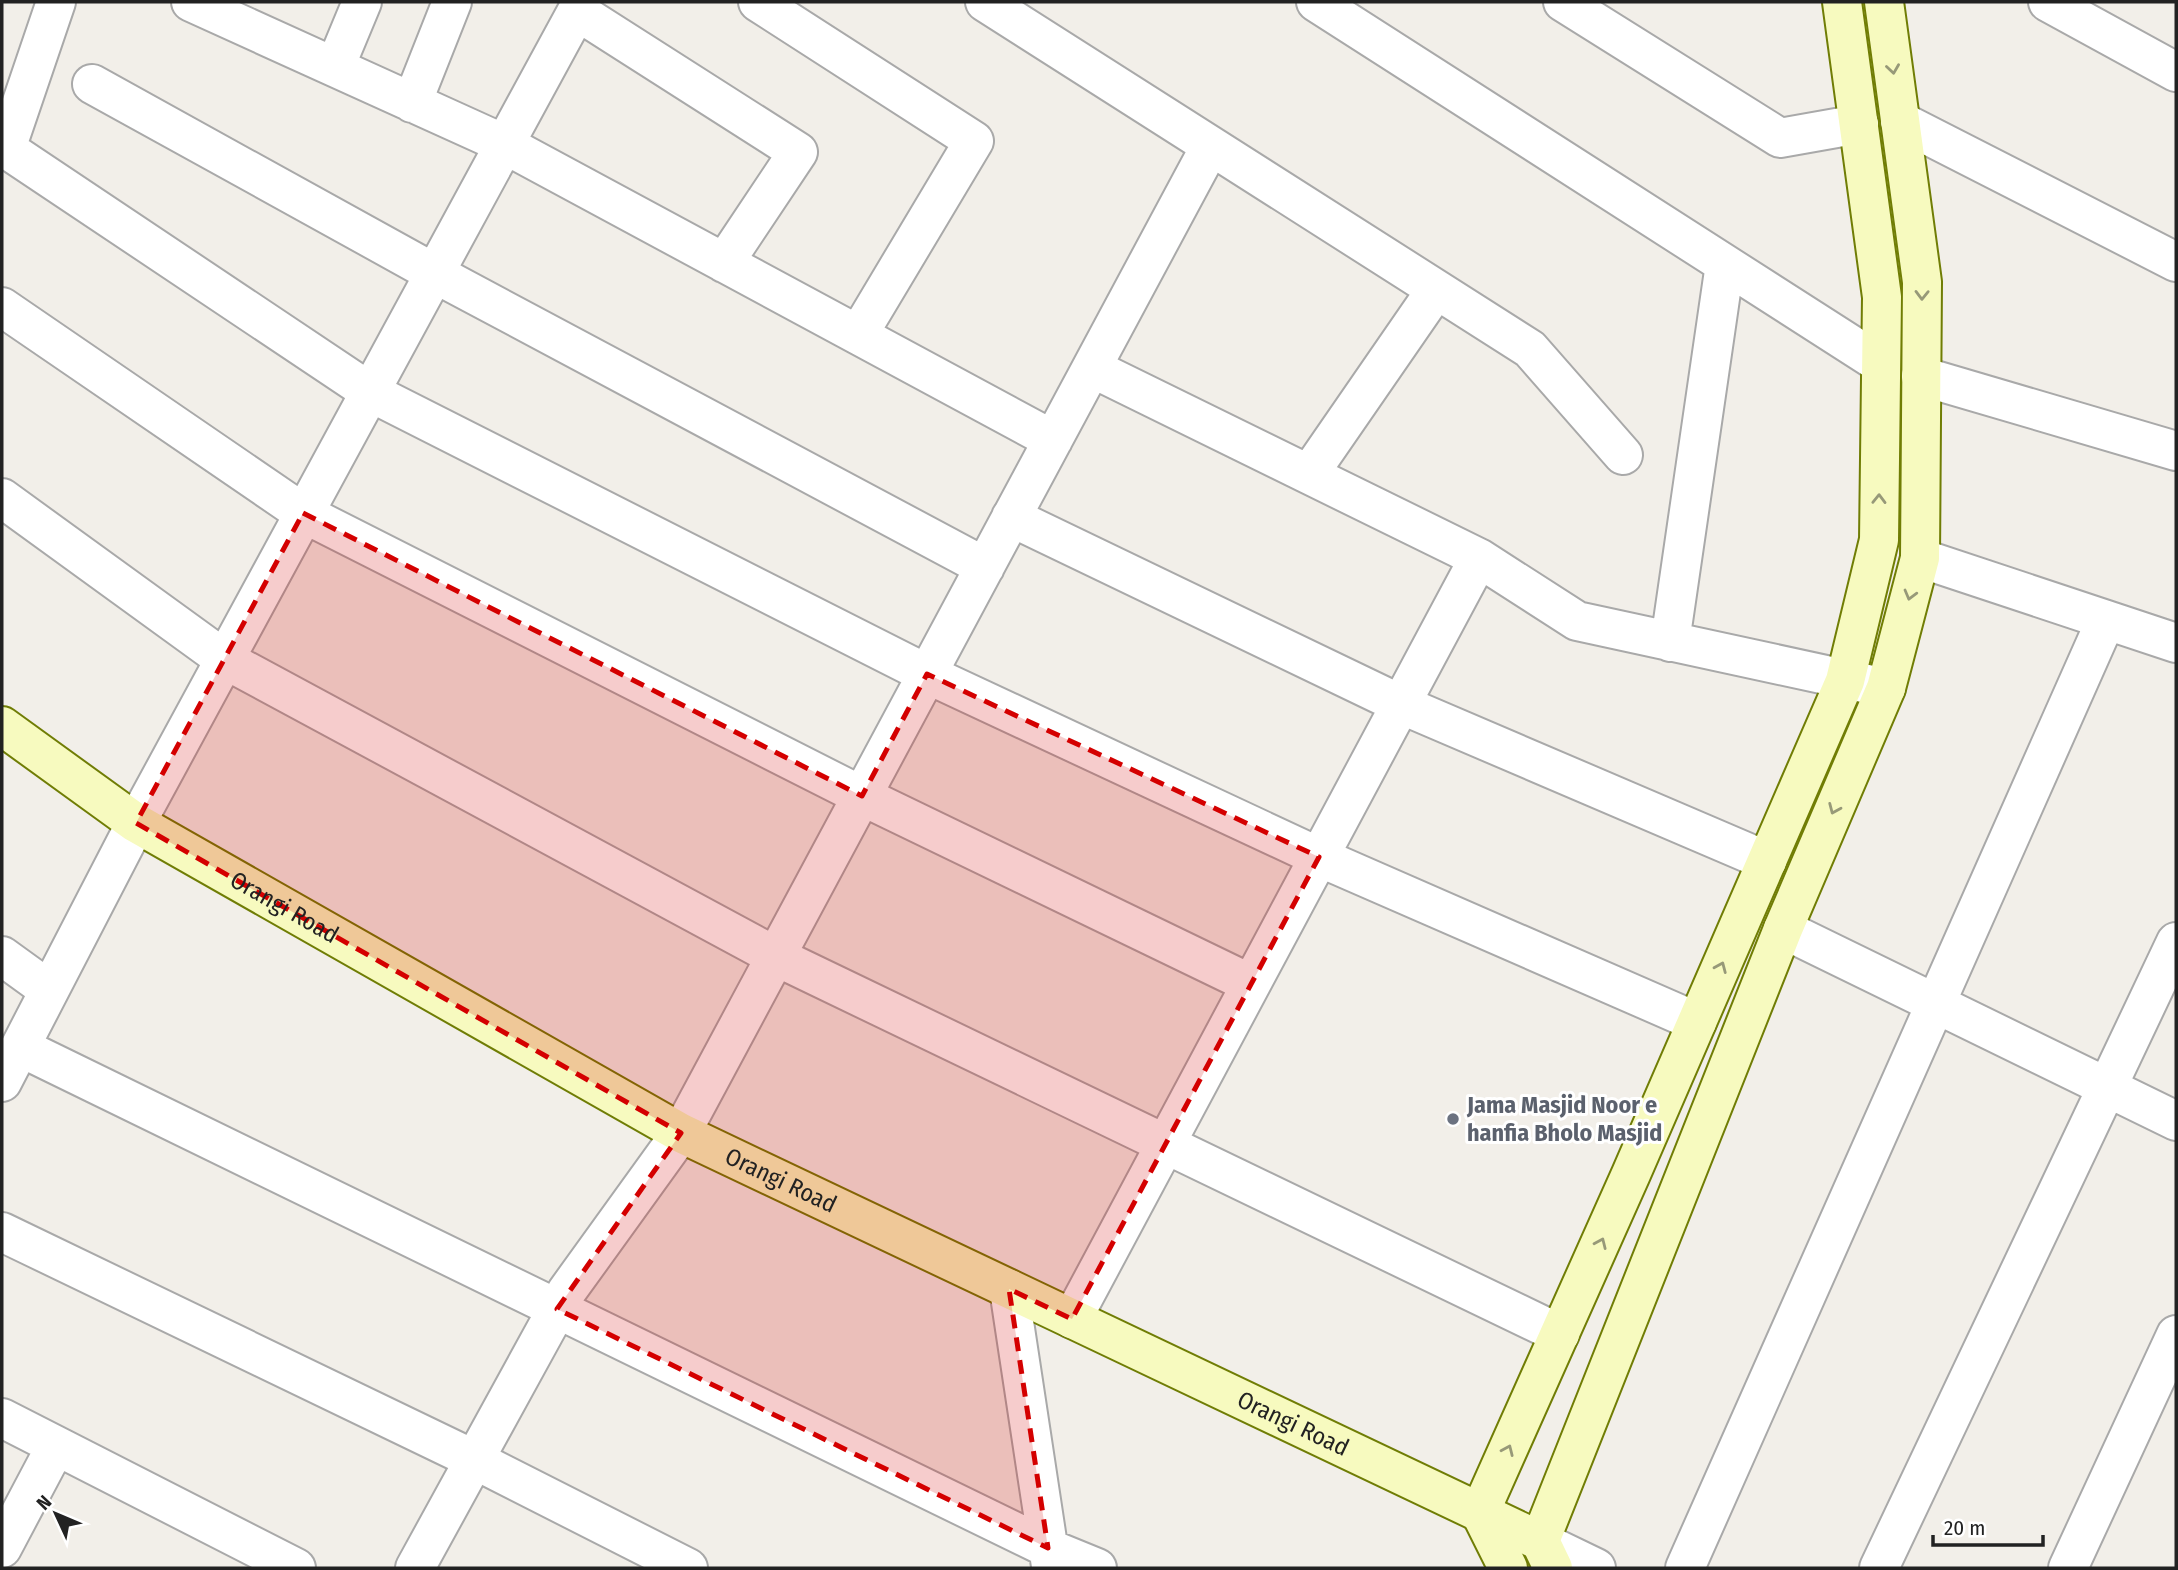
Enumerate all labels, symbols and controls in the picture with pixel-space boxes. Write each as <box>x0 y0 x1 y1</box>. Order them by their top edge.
one-way arrow <box>1885 64 1900 75</box>
one-way arrow <box>1914 290 1930 301</box>
one-way arrow <box>1871 494 1887 504</box>
one-way arrow <box>1904 588 1918 600</box>
one-way arrow <box>1829 802 1843 814</box>
street label: Orangi Road <box>225 866 343 949</box>
one-way arrow <box>1713 961 1727 974</box>
place label: Jama Masjid Noor e hanfia Bholo Masjid <box>1466 1091 1662 1147</box>
marker: Jama Masjid Noor e hanfia Bholo Masjid <box>1445 1111 1461 1127</box>
street label: Orangi Road <box>721 1142 841 1219</box>
one-way arrow <box>1593 1237 1607 1250</box>
street label: Orangi Road <box>1233 1385 1353 1462</box>
one-way arrow <box>1500 1445 1514 1457</box>
north arrow <box>21 1479 91 1549</box>
text: N <box>32 1490 56 1515</box>
scale bar <box>1933 1504 2043 1548</box>
text: 20 m <box>1944 1515 1985 1541</box>

